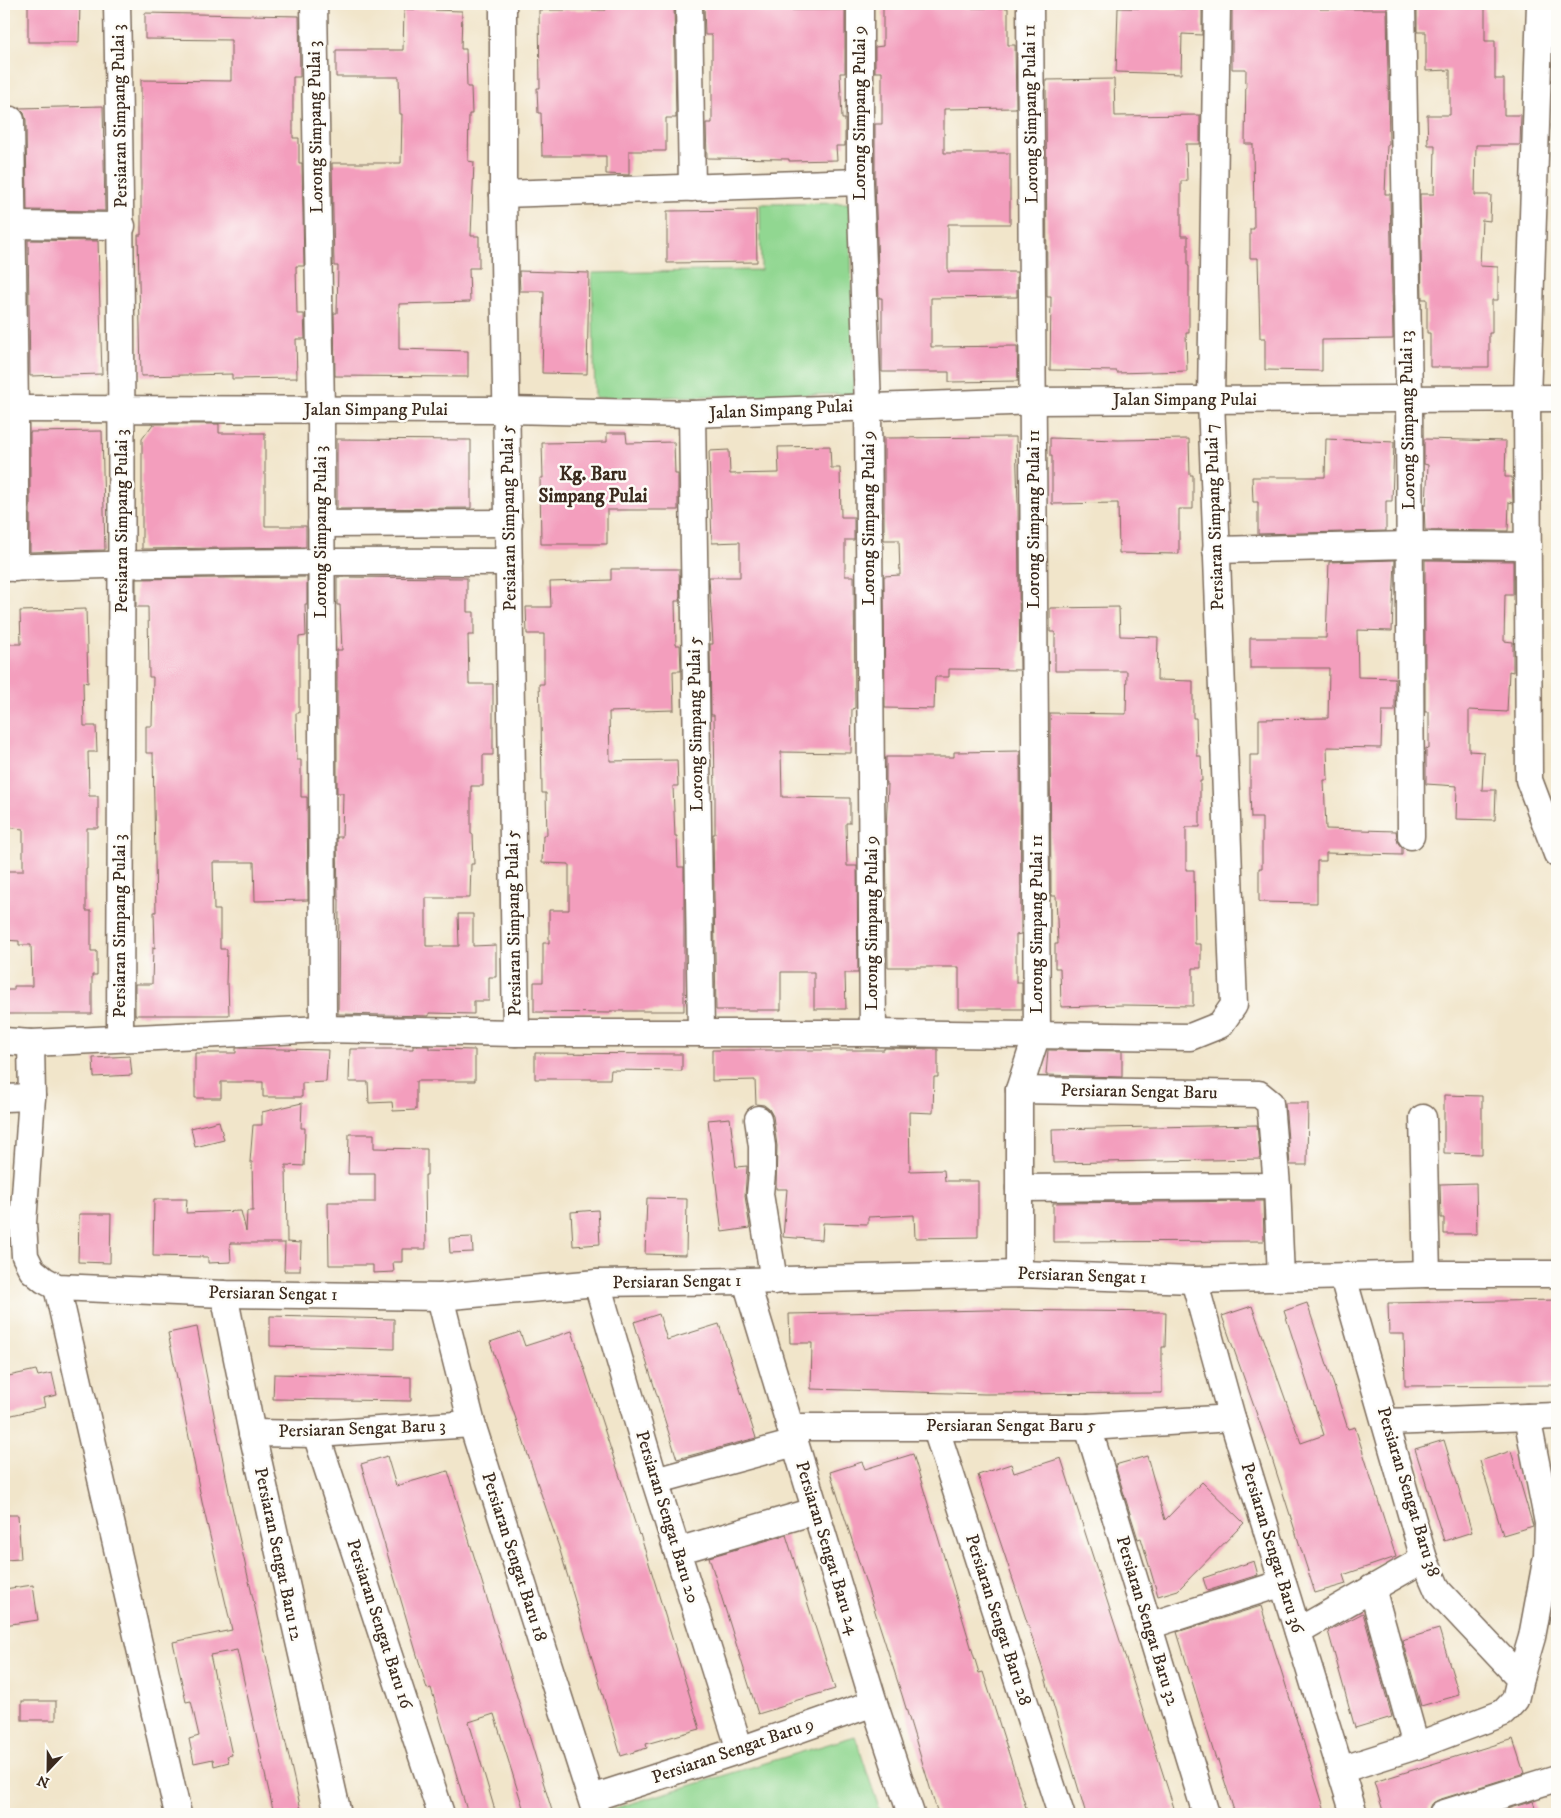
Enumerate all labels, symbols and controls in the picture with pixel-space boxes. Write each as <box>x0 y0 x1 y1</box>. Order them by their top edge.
street label: Persiaran Simpang Pulai 3 <box>107 24 133 208</box>
street label: Lorong Simpang Pulai 11 <box>1018 24 1044 204</box>
street label: Lorong Simpang Pulai 9 <box>849 25 871 201</box>
street label: Lorong Simpang Pulai 3 <box>303 40 329 214</box>
street label: Lorong Simpang Pulai 13 <box>1395 330 1421 510</box>
street label: Jalan Simpang Pulai <box>1111 389 1257 411</box>
street label: Jalan Simpang Pulai <box>707 395 853 425</box>
street label: Jalan Simpang Pulai <box>302 399 448 421</box>
street label: Persiaran Simpang Pulai 7 <box>1201 423 1229 611</box>
street label: Persiaran Simpang Pulai 5 <box>496 425 522 611</box>
street label: Persiaran Simpang Pulai 3 <box>111 429 133 613</box>
street label: Lorong Simpang Pulai 11 <box>1023 429 1045 609</box>
street label: Lorong Simpang Pulai 9 <box>858 430 880 606</box>
street label: Lorong Simpang Pulai 3 <box>310 446 332 618</box>
district label: Kg. Baru Simpang Pulai <box>539 463 648 508</box>
street label: Lorong Simpang Pulai 5 <box>683 636 709 812</box>
street label: Persiaran Simpang Pulai 5 <box>501 830 527 1016</box>
street label: Persiaran Simpang Pulai 3 <box>109 834 131 1018</box>
street label: Lorong Simpang Pulai 11 <box>1026 834 1048 1014</box>
street label: Lorong Simpang Pulai 9 <box>861 835 883 1011</box>
street label: Persiaran Sengat Baru <box>1060 1080 1218 1104</box>
street label: Persiaran Sengat 1 <box>1017 1263 1147 1289</box>
street label: Persiaran Sengat 1 <box>612 1270 742 1294</box>
street label: Persiaran Sengat 1 <box>208 1282 338 1306</box>
street label: Persiaran Sengat Baru 38 <box>1372 1404 1444 1580</box>
street label: Persiaran Sengat Baru 3 <box>278 1415 446 1443</box>
street label: Persiaran Sengat Baru 5 <box>926 1415 1096 1437</box>
street label: Persiaran Sengat Baru 20 <box>630 1428 704 1606</box>
street label: Persiaran Sengat Baru 24 <box>790 1459 864 1638</box>
street label: Persiaran Sengat Baru 36 <box>1236 1460 1309 1636</box>
street label: Persiaran Sengat Baru 12 <box>249 1465 307 1643</box>
street label: Persiaran Sengat Baru 18 <box>476 1470 552 1644</box>
street label: Persiaran Sengat Baru 28 <box>960 1532 1036 1708</box>
street label: Persiaran Sengat Baru 32 <box>1111 1533 1183 1709</box>
street label: Persiaran Sengat Baru 16 <box>341 1537 417 1712</box>
street label: Persiaran Sengat Baru 9 <box>649 1713 817 1789</box>
north arrow <box>22 1746 72 1796</box>
text: N <box>34 1770 52 1792</box>

